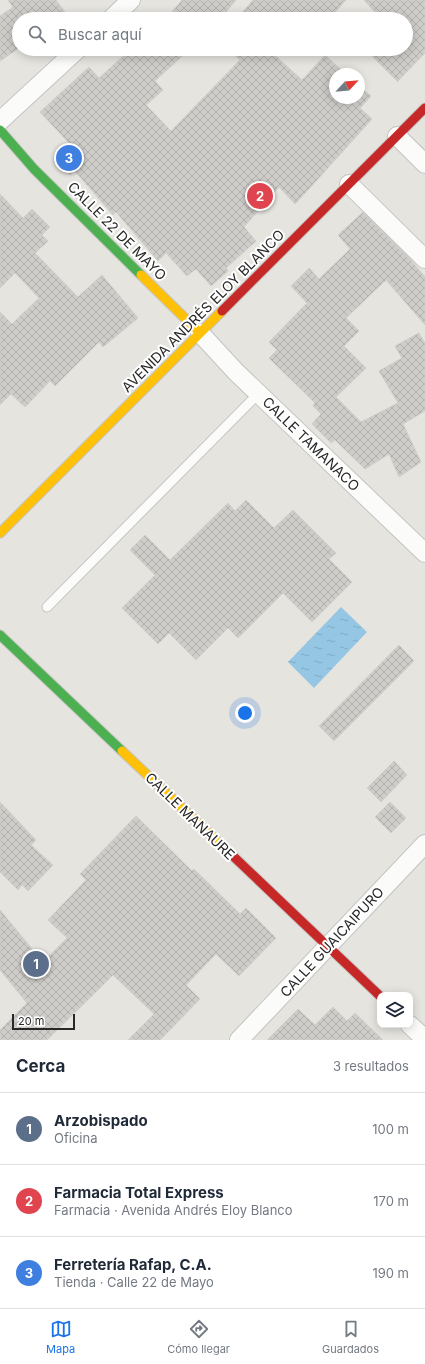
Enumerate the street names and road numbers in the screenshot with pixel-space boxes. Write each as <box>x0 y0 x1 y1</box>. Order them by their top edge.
street label: CALLE 22 DE MAYO <box>65 178 170 283</box>
street label: AVENIDA ANDRÉS ELOY BLANCO <box>118 226 287 395</box>
street label: CALLE TAMANACO <box>259 393 363 494</box>
street label: CALLE MANAURE <box>142 769 239 863</box>
street label: CALLE GUAICAIPURO <box>276 883 387 1000</box>

